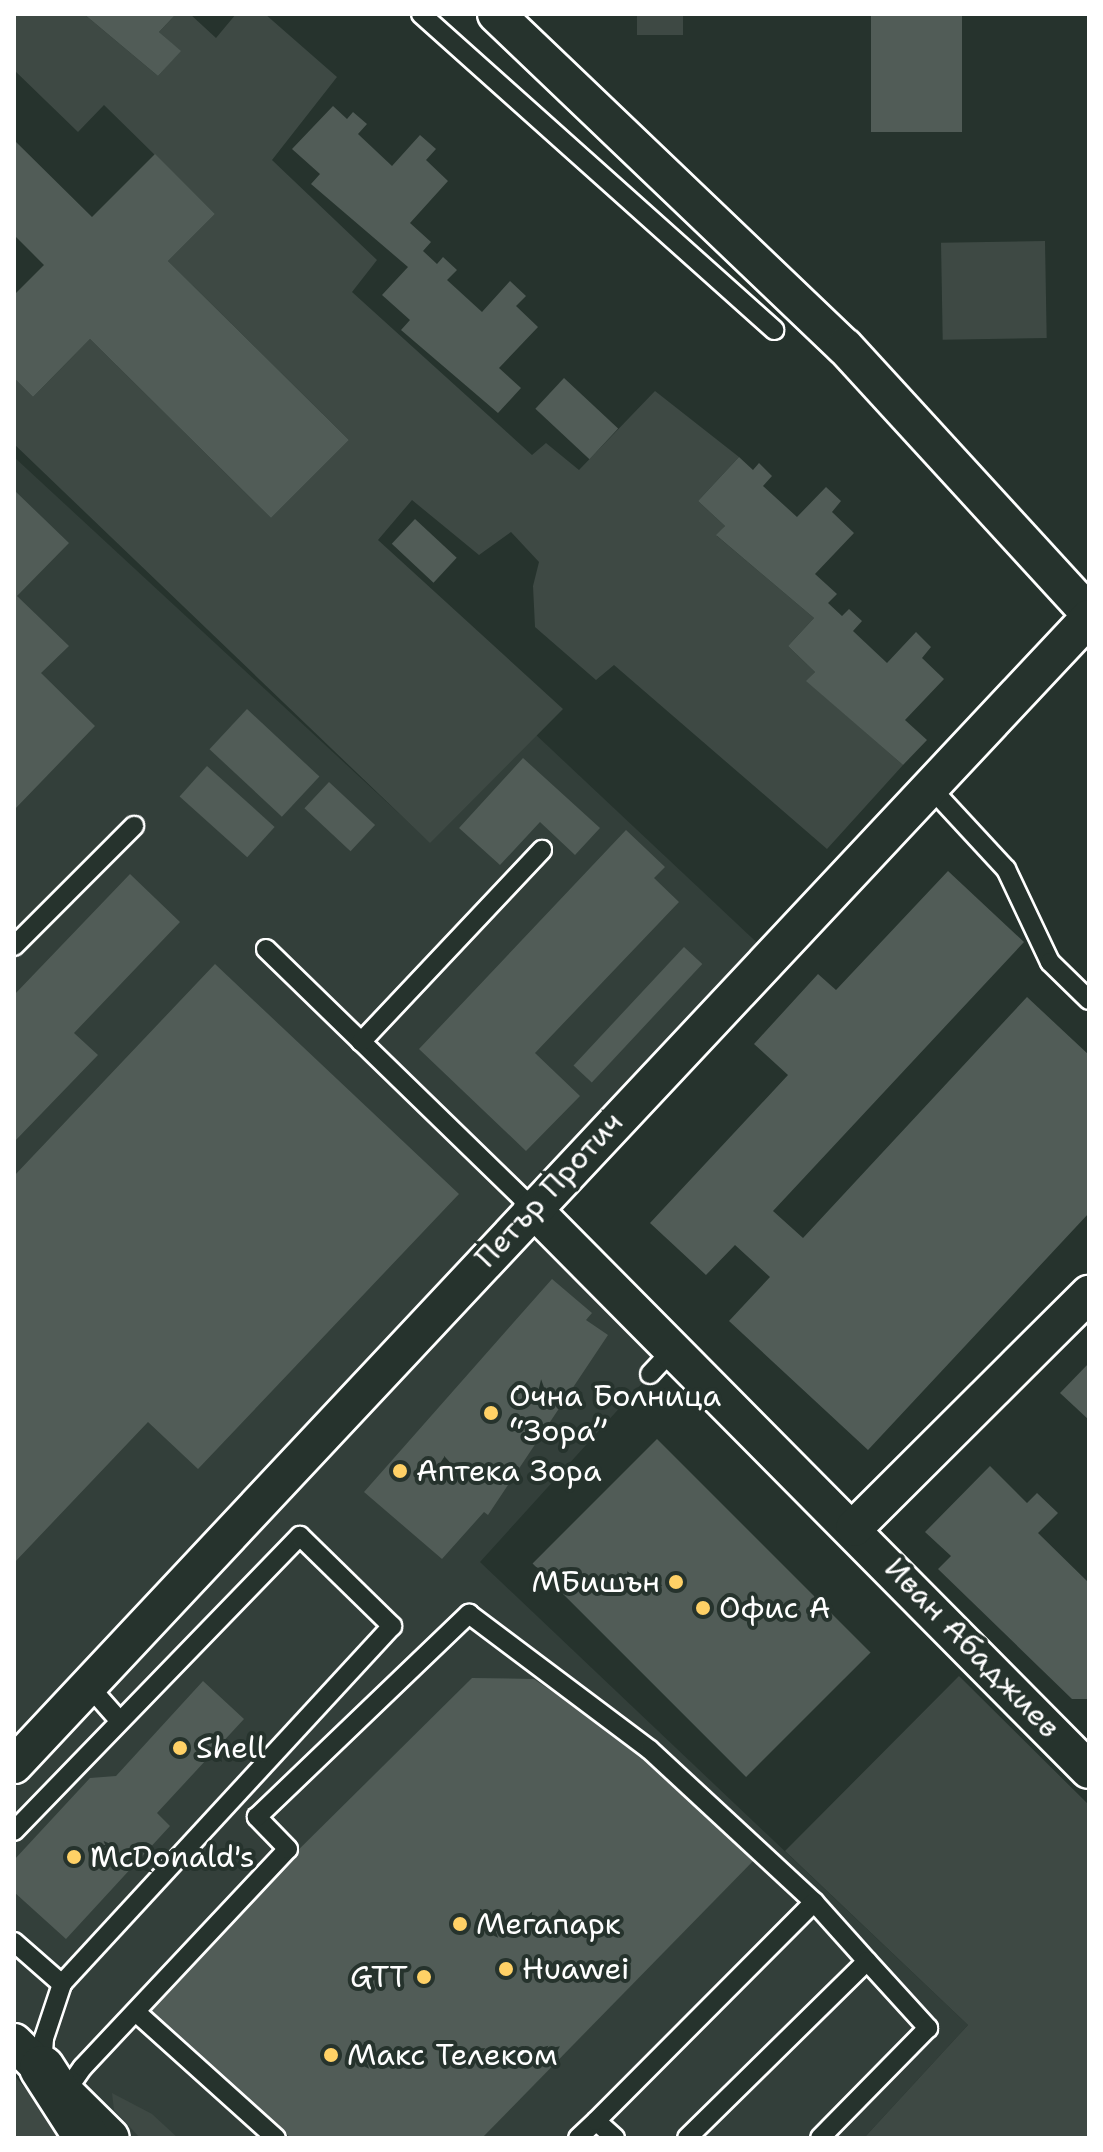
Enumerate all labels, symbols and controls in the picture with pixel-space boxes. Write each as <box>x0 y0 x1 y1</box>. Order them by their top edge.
street label: Петър Протич <box>468 1105 630 1275</box>
place label: Очна Болница “Зора” <box>509 1378 721 1448</box>
marker: Очна Болница “Зора” <box>480 1402 502 1424</box>
place label: Аптека Зора <box>416 1453 602 1489</box>
marker: Аптека Зора <box>391 1462 409 1480</box>
street label: Иван Абаджиев <box>877 1550 1067 1746</box>
place label: МБишън <box>532 1564 660 1600</box>
marker: МБишън <box>667 1573 685 1591</box>
place label: Офис А <box>719 1590 831 1626</box>
marker: Офис А <box>694 1599 712 1617</box>
place label: Shell <box>196 1730 266 1766</box>
marker: Shell <box>171 1739 189 1757</box>
place label: McDonald's <box>90 1839 255 1875</box>
marker: McDonald's <box>65 1848 83 1866</box>
place label: Мегапарк <box>476 1906 621 1942</box>
marker: Мегапарк <box>451 1915 469 1933</box>
place label: Huawei <box>522 1951 630 1987</box>
place label: GTT <box>350 1959 408 1995</box>
marker: Huawei <box>497 1960 515 1978</box>
marker: GTT <box>415 1968 433 1986</box>
place label: Макс Телеком <box>347 2037 557 2073</box>
marker: Макс Телеком <box>322 2046 340 2064</box>

